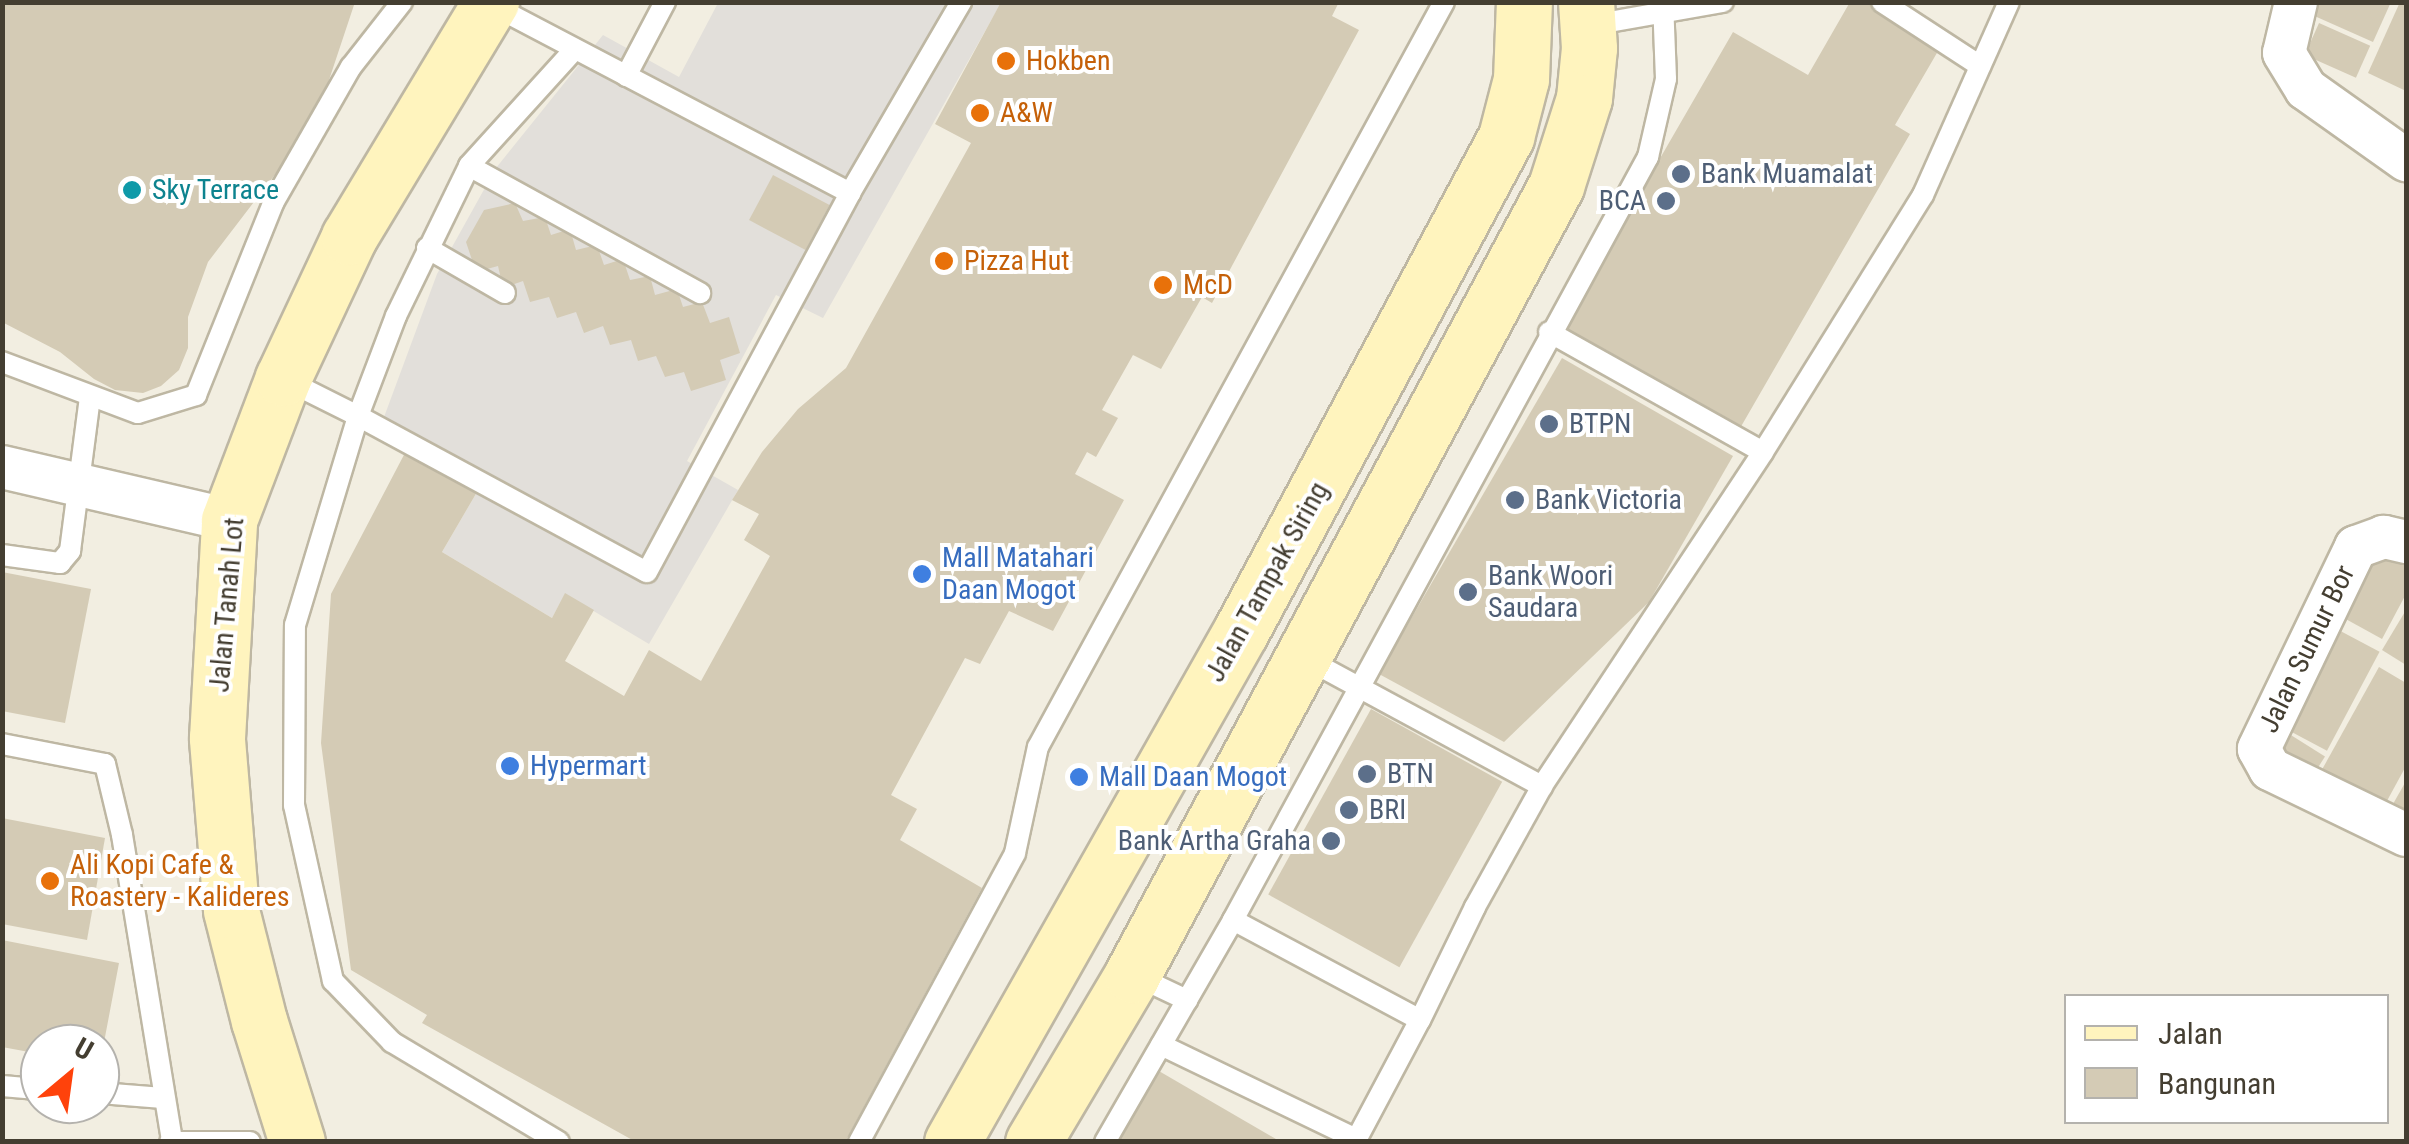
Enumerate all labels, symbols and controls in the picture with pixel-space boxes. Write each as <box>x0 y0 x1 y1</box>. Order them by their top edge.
place label: Hokben <box>1026 44 1111 78</box>
marker: Hokben <box>995 50 1017 72</box>
place label: A&W <box>1000 96 1053 130</box>
marker: A&W <box>969 102 991 124</box>
place label: Bank Muamalat <box>1701 157 1873 191</box>
marker: Bank Muamalat <box>1670 163 1692 185</box>
place label: Sky Terrace <box>152 173 280 207</box>
marker: Sky Terrace <box>121 179 143 201</box>
place label: BCA <box>1599 184 1646 218</box>
marker: BCA <box>1655 190 1677 212</box>
place label: Pizza Hut <box>964 244 1070 278</box>
marker: Pizza Hut <box>933 250 955 272</box>
place label: McD <box>1183 268 1233 302</box>
marker: McD <box>1152 274 1174 296</box>
place label: BTPN <box>1569 407 1631 441</box>
marker: BTPN <box>1538 413 1560 435</box>
street label: Jalan Tampak Siring <box>1198 476 1336 688</box>
place label: Bank Victoria <box>1535 483 1682 517</box>
marker: Bank Victoria <box>1504 489 1526 511</box>
street label: Jalan Tanah Lot <box>203 516 251 694</box>
place label: Mall Matahari Daan Mogot <box>942 541 1094 607</box>
place label: Bank Woori Saudara <box>1488 559 1613 625</box>
street label: Jalan Sumur Bor <box>2252 560 2362 738</box>
marker: Mall Matahari Daan Mogot <box>911 563 933 585</box>
marker: Bank Woori Saudara <box>1457 581 1479 603</box>
place label: Hypermart <box>530 749 646 783</box>
marker: Hypermart <box>499 755 521 777</box>
place label: BTN <box>1387 757 1434 791</box>
place label: Mall Daan Mogot <box>1099 760 1287 794</box>
marker: BTN <box>1356 763 1378 785</box>
marker: Mall Daan Mogot <box>1068 766 1090 788</box>
place label: BRI <box>1369 793 1406 827</box>
marker: BRI <box>1338 799 1360 821</box>
place label: Bank Artha Graha <box>1118 824 1311 858</box>
marker: Bank Artha Graha <box>1320 830 1342 852</box>
place label: Ali Kopi Cafe & Roastery - Kalideres <box>70 848 289 914</box>
marker: Ali Kopi Cafe & Roastery - Kalideres <box>39 870 61 892</box>
legend <box>2064 994 2389 1124</box>
text: Jalan <box>2158 1016 2223 1051</box>
north arrow <box>20 1024 120 1124</box>
text: U <box>69 1031 99 1067</box>
text: Bangunan <box>2158 1066 2276 1101</box>

